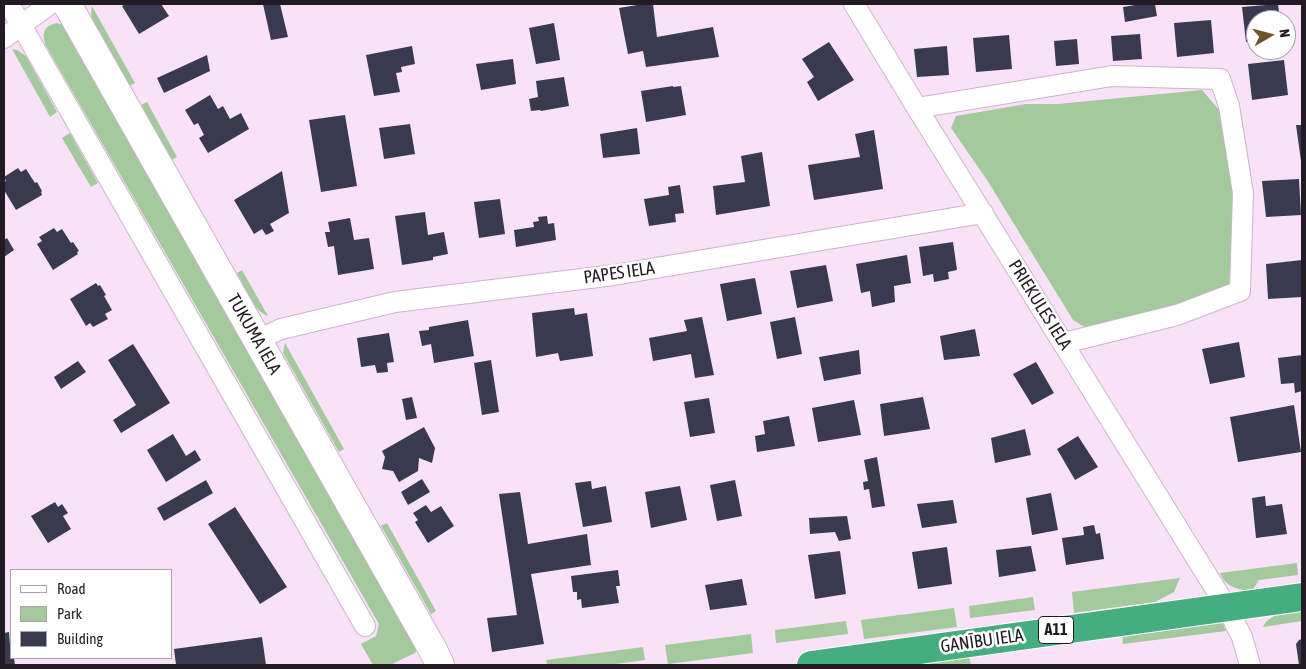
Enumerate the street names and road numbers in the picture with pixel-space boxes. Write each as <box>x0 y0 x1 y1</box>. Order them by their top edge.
street label: PRIEKULES IELA <box>1004 256 1076 354</box>
street label: PAPES IELA <box>582 257 656 289</box>
street label: TUKUMA IELA <box>222 290 286 378</box>
road number: A11 <box>1038 616 1074 644</box>
street label: GANĪBU IELA <box>939 625 1025 657</box>

